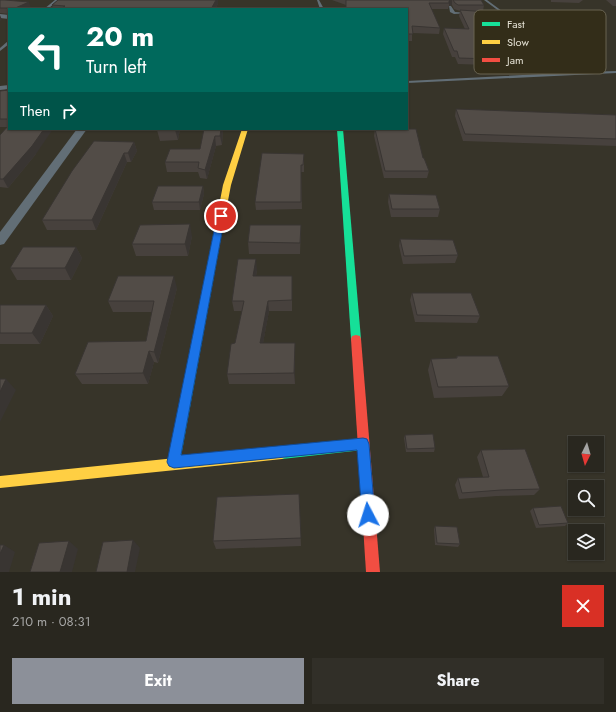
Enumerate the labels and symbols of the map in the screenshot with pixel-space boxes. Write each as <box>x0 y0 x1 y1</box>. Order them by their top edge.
legend <box>474 10 606 74</box>
text: Fast <box>507 16 525 32</box>
text: Slow <box>507 34 529 50</box>
text: Jam <box>505 52 524 68</box>
pin <box>204 199 238 233</box>
north arrow <box>568 436 604 472</box>
position arrow <box>347 494 389 536</box>

